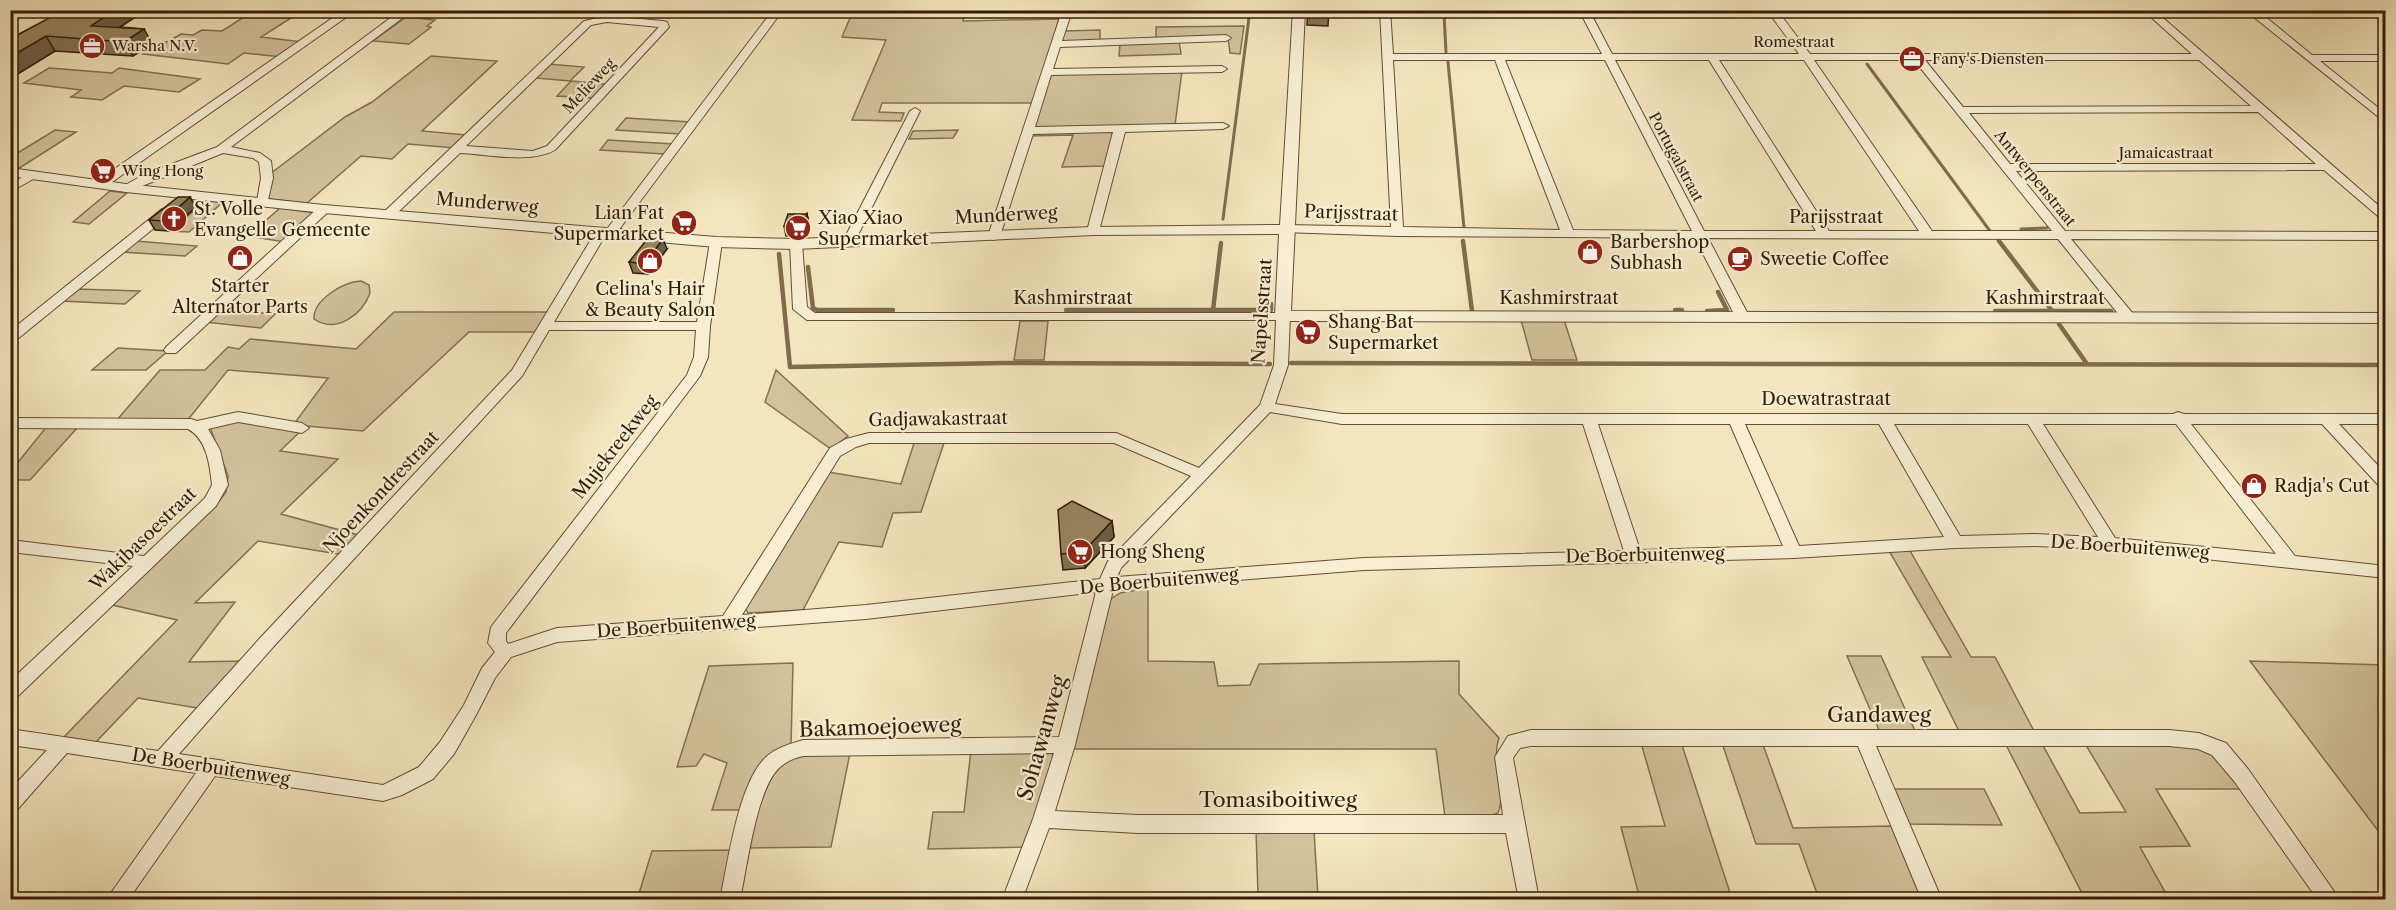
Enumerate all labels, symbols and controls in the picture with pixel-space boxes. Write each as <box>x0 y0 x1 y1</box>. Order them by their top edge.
office icon: Warsha N.V. <box>77 31 107 61</box>
street label: Romestraat <box>1753 32 1835 51</box>
place label: Warsha N.V. <box>111 36 198 55</box>
office icon: Fany's Diensten <box>1897 44 1927 74</box>
place label: Fany's Diensten <box>1932 49 2045 68</box>
street label: Melieweg <box>558 54 619 117</box>
street label: Portugalstraat <box>1645 109 1708 206</box>
street label: Antwerpenstraat <box>1990 125 2081 230</box>
street label: Jamaicastraat <box>2117 143 2214 162</box>
supermarket icon: Wing Hong <box>88 156 118 186</box>
place label: Wing Hong <box>121 161 203 180</box>
street label: Munderweg <box>435 188 540 218</box>
place label: St. Volle Evangelle Gemeente <box>194 198 371 241</box>
street label: Parijsstraat <box>1304 200 1399 226</box>
street label: Munderweg <box>954 201 1058 229</box>
place label: Lian Fat Supermarket <box>553 202 665 245</box>
church icon: St. Volle Evangelle Gemeente <box>159 204 189 234</box>
street label: Parijsstraat <box>1789 206 1884 228</box>
place label: Xiao Xiao Supermarket <box>817 207 929 250</box>
supermarket icon: Lian Fat Supermarket <box>669 208 699 238</box>
supermarket icon: Xiao Xiao Supermarket <box>783 213 813 243</box>
place label: Barbershop Subhash <box>1610 231 1709 274</box>
shop icon: Barbershop Subhash <box>1575 237 1605 267</box>
shop icon: Starter Alternator Parts <box>225 243 255 273</box>
cafe icon: Sweetie Coffee <box>1725 244 1755 274</box>
shop icon: Celina's Hair & Beauty Salon <box>635 246 665 276</box>
place label: Sweetie Coffee <box>1760 248 1889 270</box>
street label: Napelsstraat <box>1247 257 1277 364</box>
place label: Starter Alternator Parts <box>171 275 308 318</box>
place label: Celina's Hair & Beauty Salon <box>585 278 716 321</box>
street label: Kashmirstraat <box>1013 287 1133 309</box>
street label: Kashmirstraat <box>1499 287 1619 309</box>
street label: Kashmirstraat <box>1985 287 2105 309</box>
place label: Shang Bat Supermarket <box>1328 311 1439 354</box>
supermarket icon: Shang Bat Supermarket <box>1293 317 1323 347</box>
street label: Doewatrastraat <box>1761 388 1891 410</box>
street label: Mujekreekweg <box>568 390 663 503</box>
street label: Gadjawakastraat <box>868 407 1009 431</box>
street label: Njoenkondrestraat <box>319 426 444 558</box>
shop icon: Radja's Cut <box>2239 471 2269 501</box>
place label: Radja's Cut <box>2274 475 2370 497</box>
street label: Wakibasoestraat <box>84 482 201 596</box>
street label: De Boerbuitenweg <box>2050 530 2211 564</box>
supermarket icon: Hong Sheng <box>1065 537 1095 567</box>
place label: Hong Sheng <box>1100 541 1205 563</box>
street label: De Boerbuitenweg <box>1565 543 1725 567</box>
street label: De Boerbuitenweg <box>1079 563 1240 599</box>
street label: De Boerbuitenweg <box>596 609 757 643</box>
street label: Sohawanweg <box>1012 671 1072 803</box>
street label: Gandaweg <box>1827 702 1932 727</box>
street label: Bakamoejoeweg <box>798 711 963 742</box>
street label: De Boerbuitenweg <box>131 744 292 790</box>
street label: Tomasiboitiweg <box>1199 787 1358 812</box>

